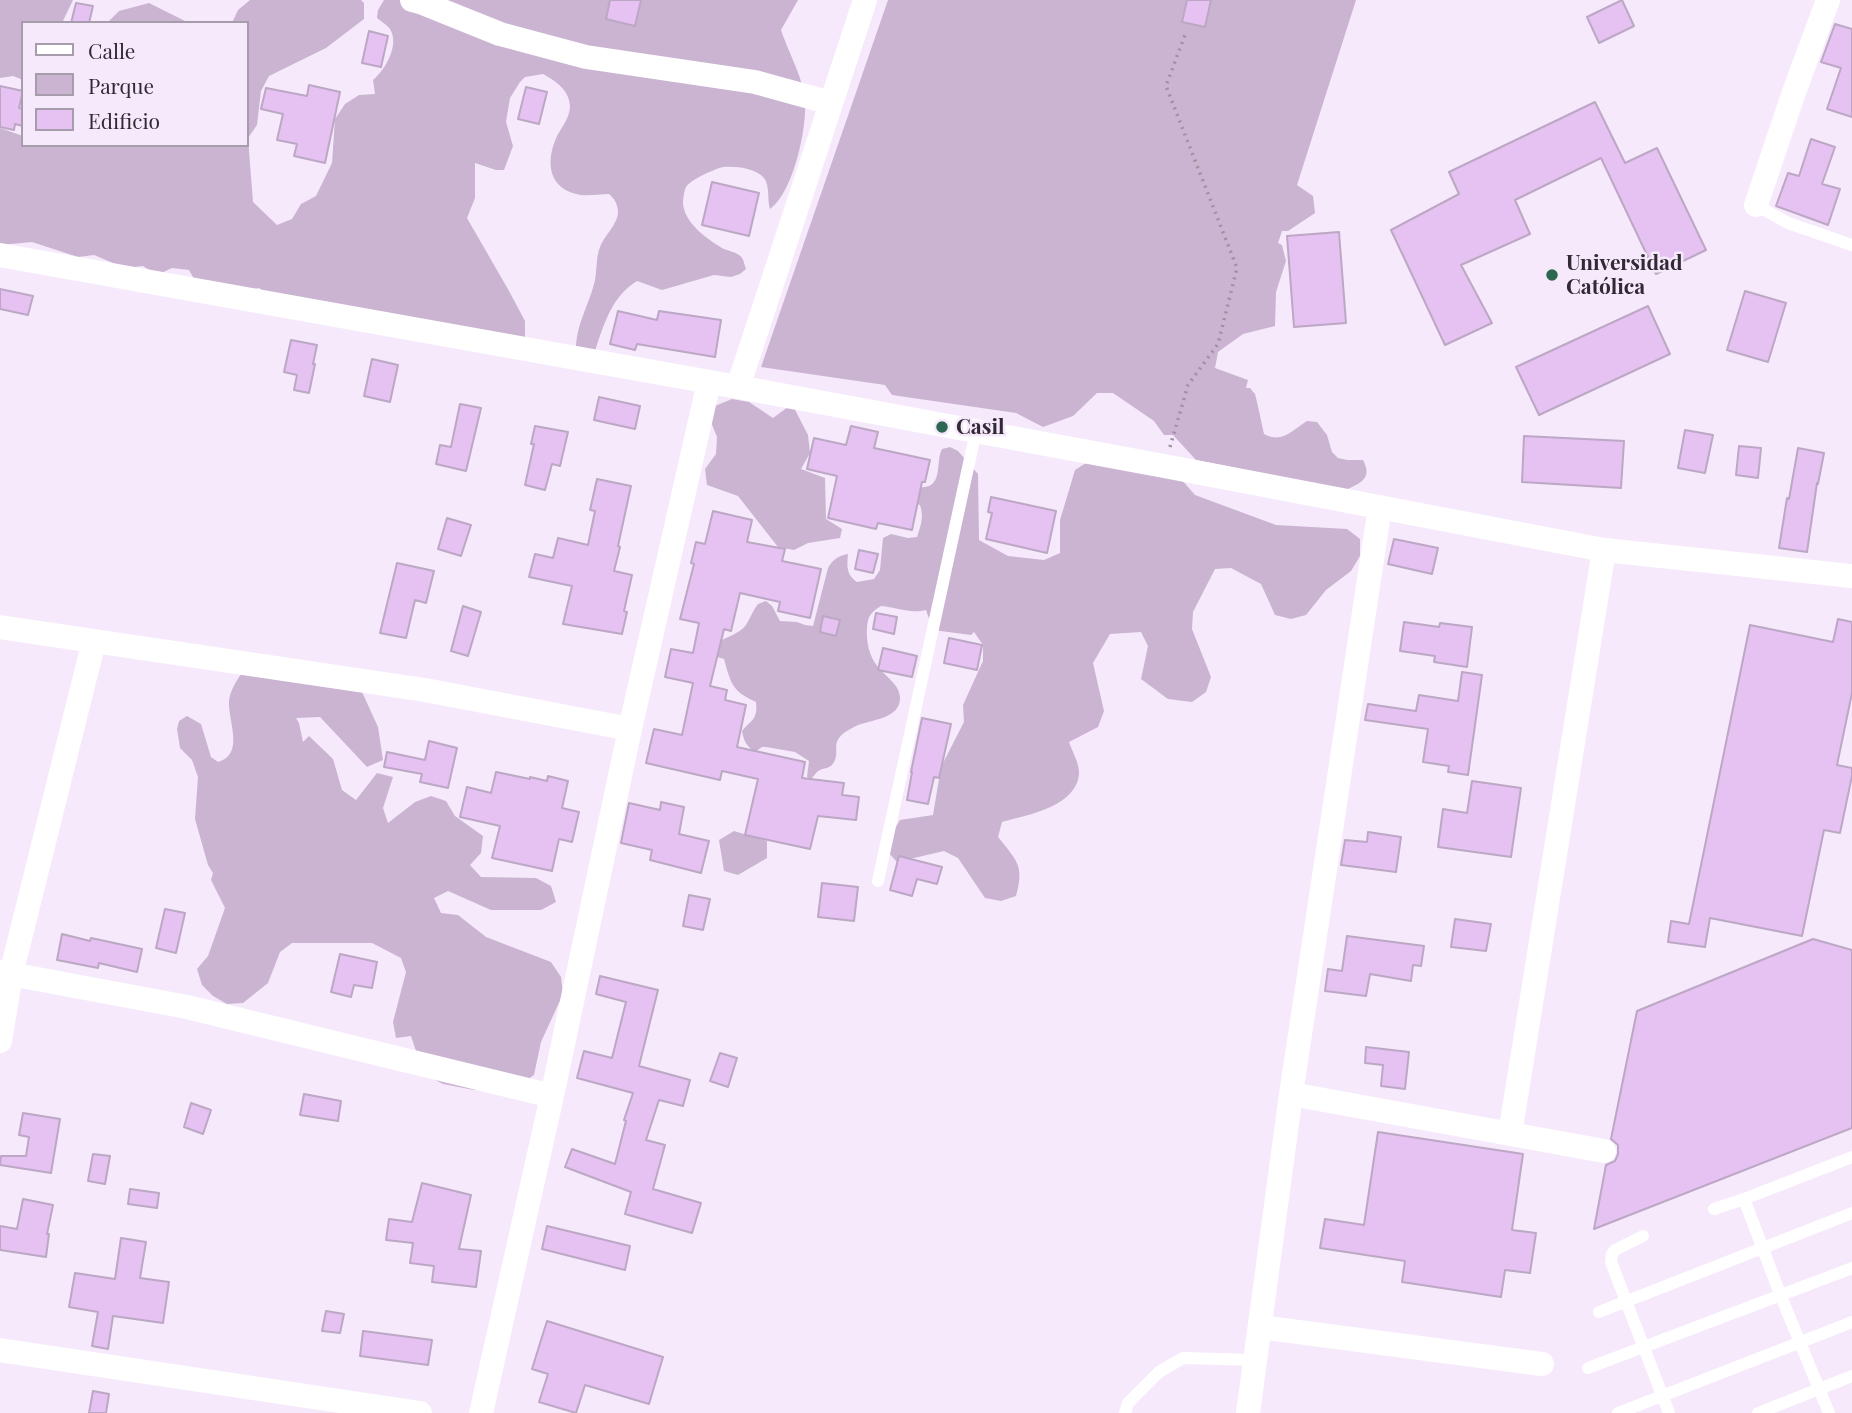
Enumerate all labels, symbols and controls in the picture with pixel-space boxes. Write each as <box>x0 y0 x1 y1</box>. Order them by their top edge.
legend <box>21 21 248 147</box>
text: Calle <box>88 36 135 64</box>
text: Parque <box>88 71 154 99</box>
text: Edificio <box>88 106 160 134</box>
place label: Universidad Católica <box>1566 250 1682 300</box>
marker: Universidad Católica <box>1544 267 1560 283</box>
place label: Casil <box>956 414 1005 440</box>
marker: Casil <box>934 419 950 435</box>

